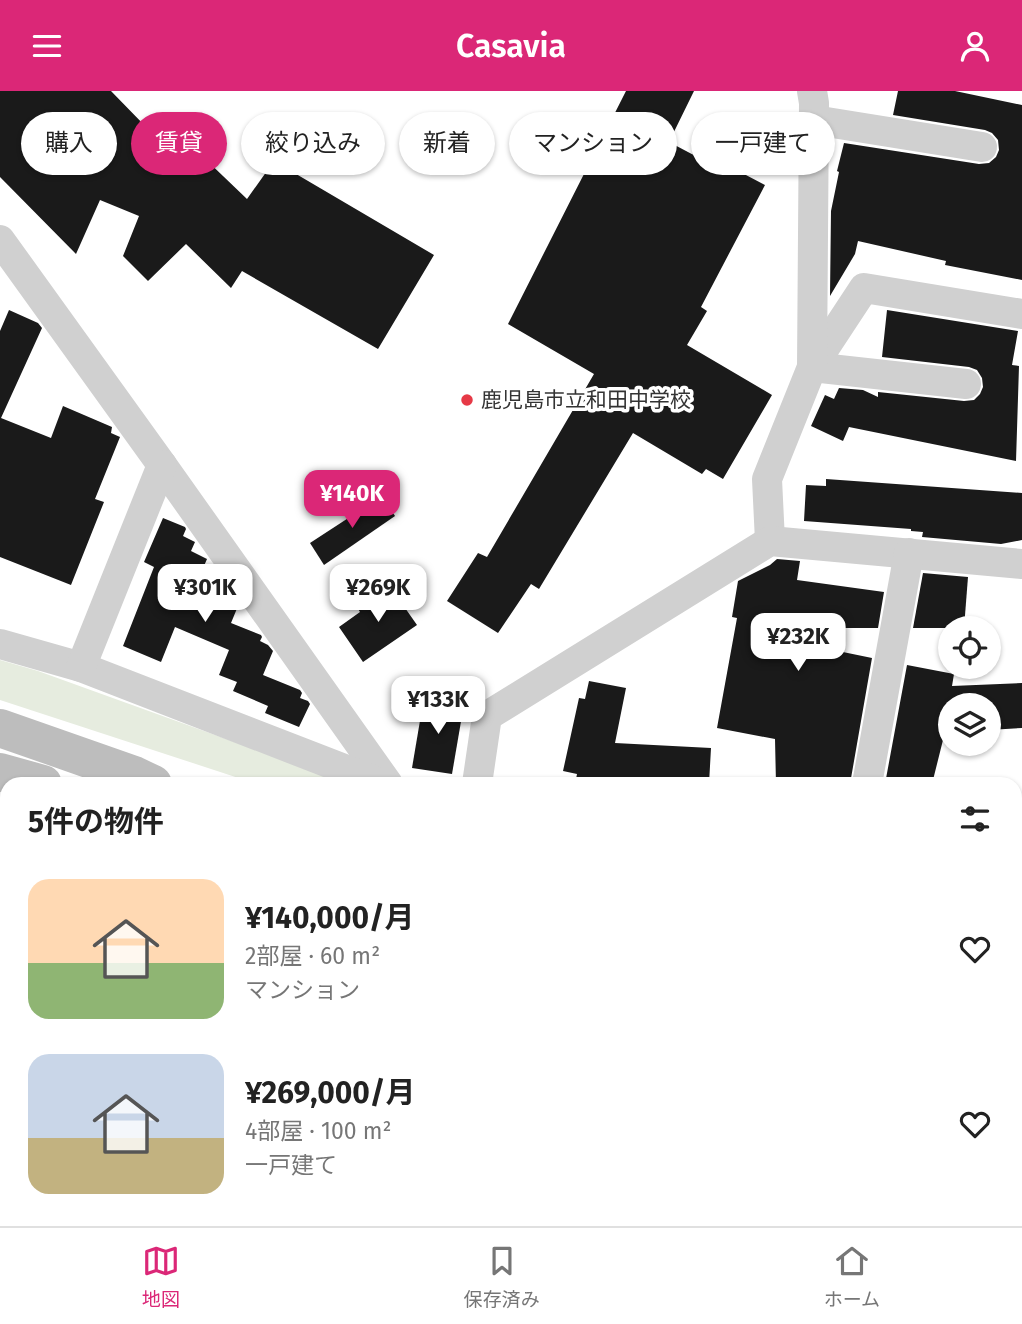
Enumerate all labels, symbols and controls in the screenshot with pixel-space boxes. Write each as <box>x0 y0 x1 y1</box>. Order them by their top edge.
icon: menu <box>28 27 66 65</box>
text: Casavia <box>456 27 566 65</box>
icon: person <box>956 27 994 65</box>
chip: 購入 <box>21 112 117 175</box>
chip: 賃貸 <box>131 112 227 175</box>
chip: 絞り込み <box>241 112 385 175</box>
chip: 新着 <box>399 112 495 175</box>
chip: マンション <box>509 112 677 175</box>
chip: 一戸建て <box>691 112 835 175</box>
place label: 鹿児島市立和田中学校 <box>481 387 691 413</box>
marker: 鹿児島市立和田中学校 <box>459 392 475 408</box>
pin: ¥140K <box>303 471 401 530</box>
text: ¥140K <box>320 479 384 507</box>
pin: ¥301K <box>156 565 254 624</box>
pin: ¥269K <box>329 565 427 624</box>
text: ¥301K <box>174 573 236 601</box>
text: ¥269K <box>346 573 410 601</box>
pin: ¥232K <box>749 613 847 673</box>
map controls <box>938 616 1001 756</box>
button: locate <box>938 616 1001 679</box>
text: ¥232K <box>767 622 829 650</box>
pin: ¥133K <box>389 677 487 736</box>
text: ¥133K <box>407 685 469 713</box>
button: layers <box>938 693 1001 756</box>
icon: filters <box>956 800 994 838</box>
text: 5件の物件 <box>28 804 164 840</box>
text: ¥140,000/月 <box>245 900 415 936</box>
icon: home <box>84 907 168 991</box>
icon: heart <box>956 930 994 968</box>
text: 2部屋 · 60 m² <box>245 942 380 970</box>
text: マンション <box>245 976 360 1004</box>
text: ¥269,000/月 <box>245 1075 415 1111</box>
icon: home <box>84 1082 168 1166</box>
icon: heart <box>956 1105 994 1143</box>
text: 4部屋 · 100 m² <box>245 1117 391 1145</box>
text: 一戸建て <box>245 1151 337 1179</box>
tab: 地図 <box>142 1242 180 1311</box>
tab: 保存済み <box>464 1242 540 1311</box>
tab: ホーム <box>824 1242 880 1311</box>

